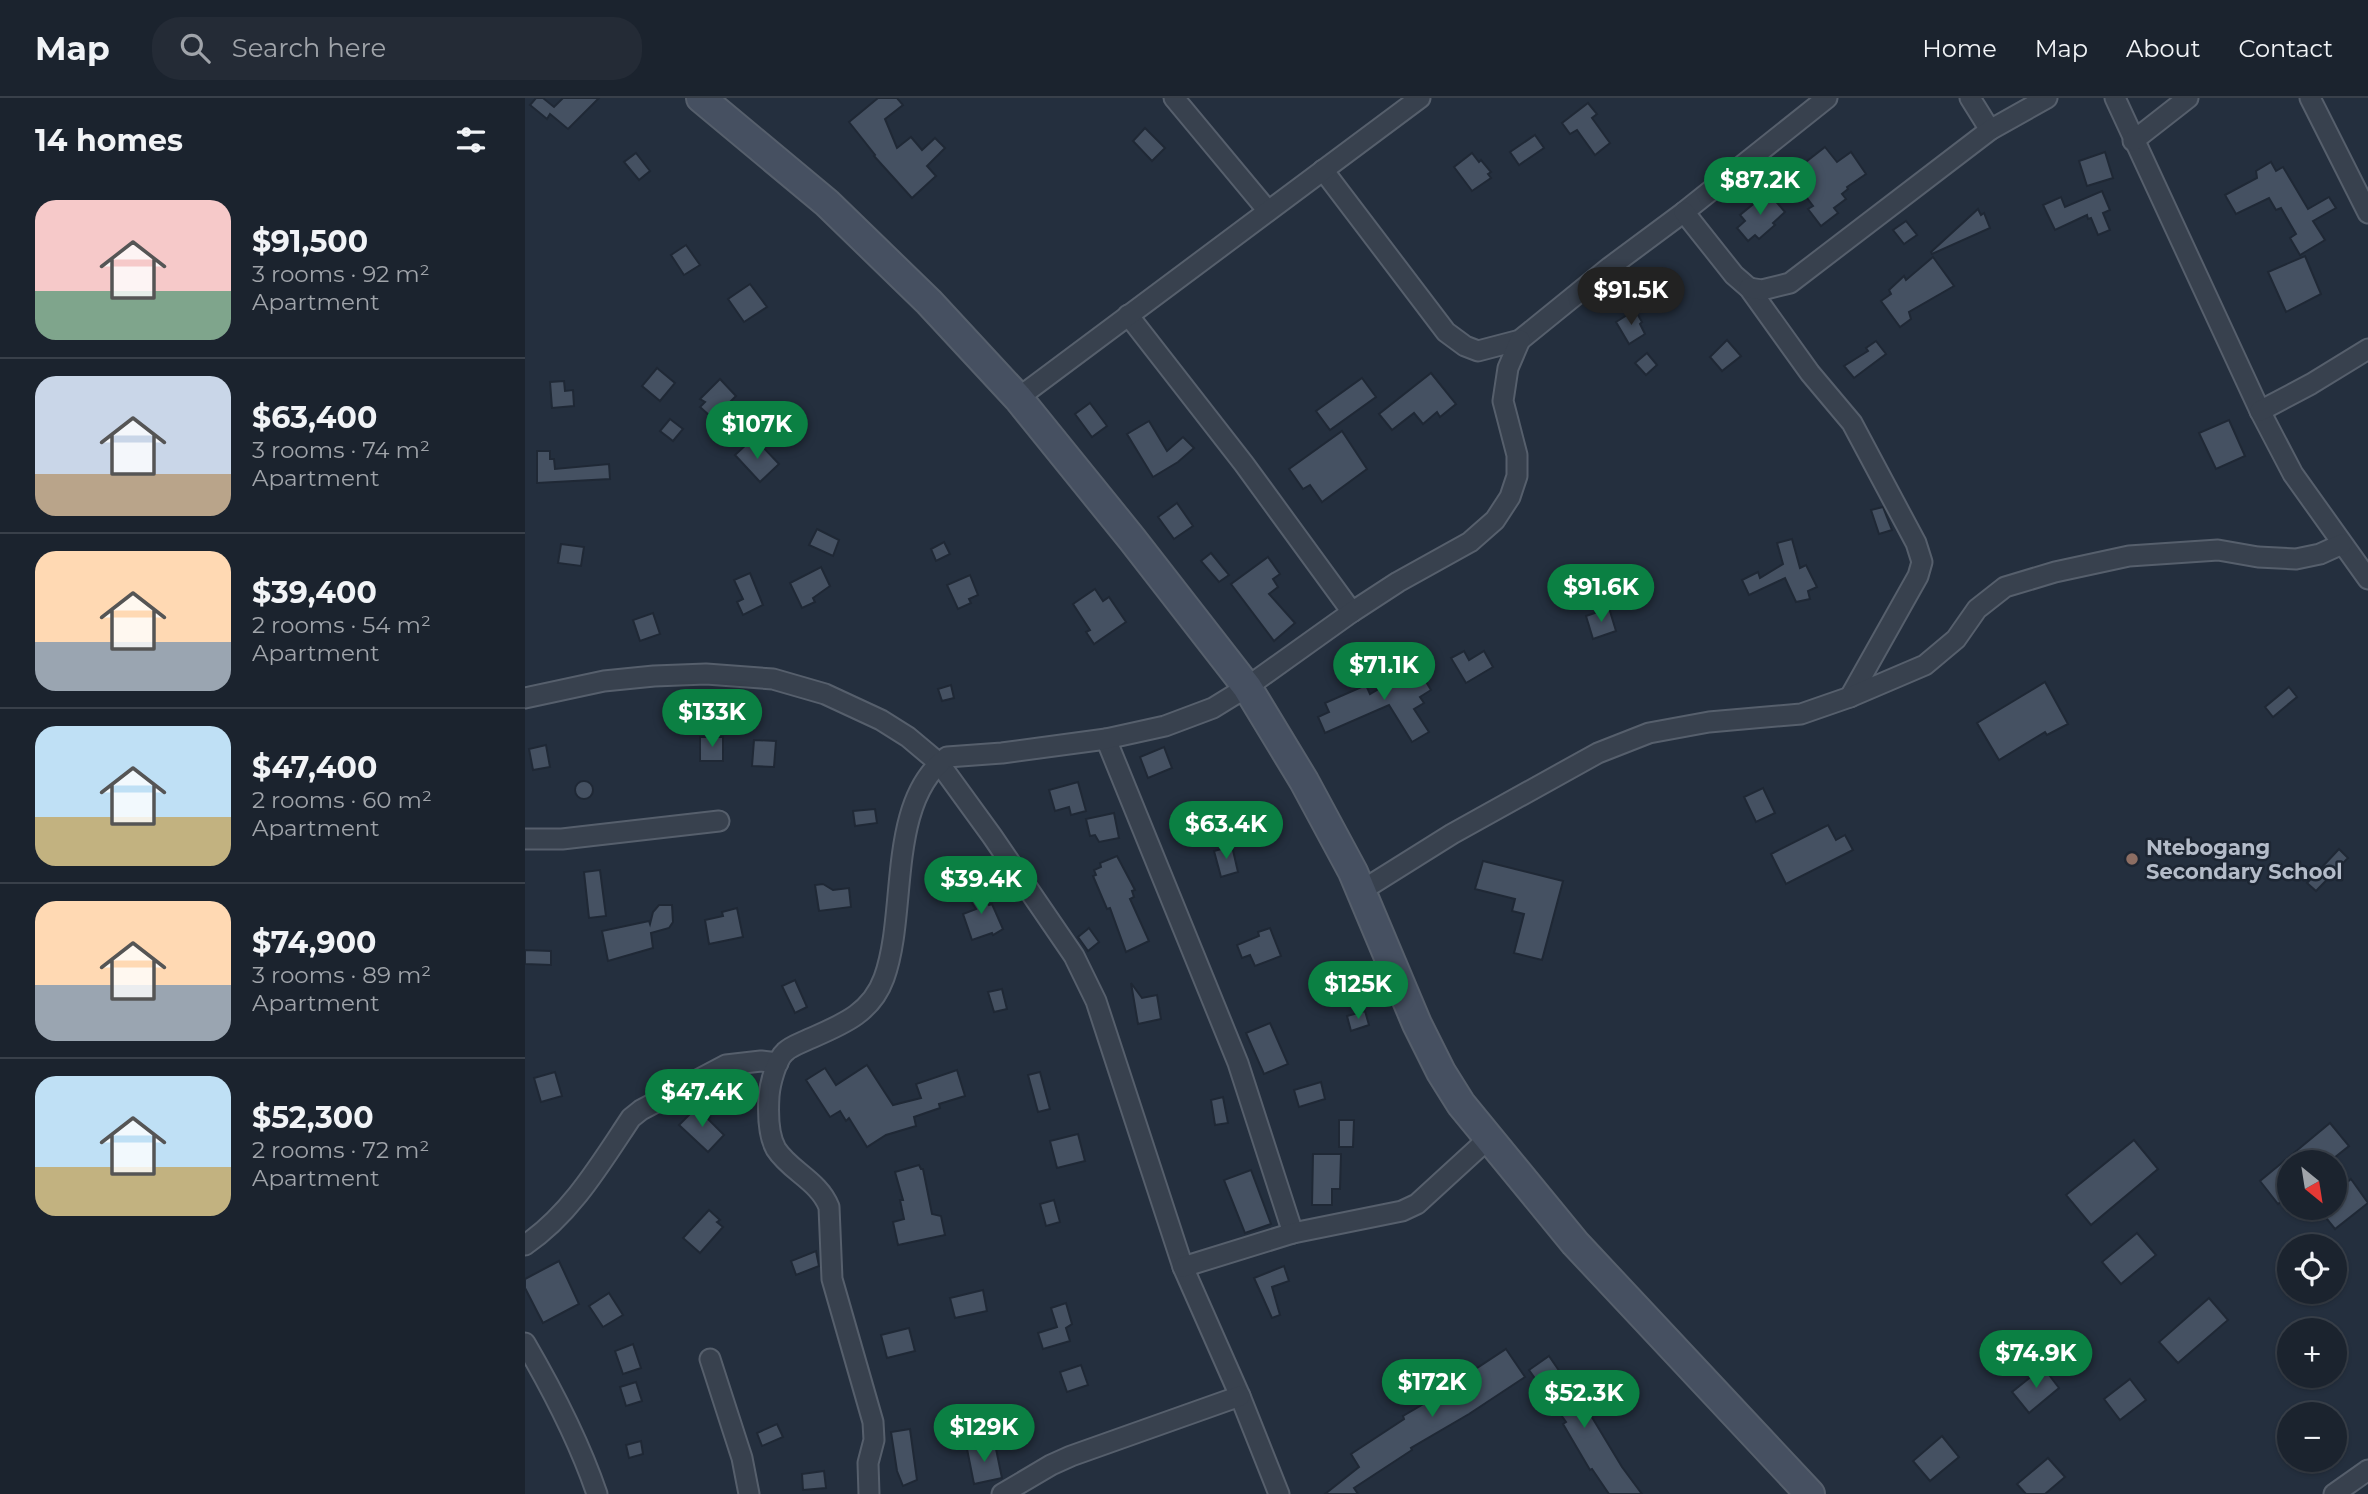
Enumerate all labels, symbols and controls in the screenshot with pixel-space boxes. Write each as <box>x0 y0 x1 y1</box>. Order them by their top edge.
search box <box>152 17 642 80</box>
text: Map <box>35 28 110 68</box>
icon: search <box>176 29 214 67</box>
text: Search here <box>232 32 386 64</box>
text: Home <box>1922 34 1997 63</box>
text: Map <box>2035 34 2088 63</box>
text: About <box>2126 34 2200 63</box>
text: Contact <box>2238 34 2333 63</box>
icon: filters <box>452 121 490 159</box>
text: 14 homes <box>35 122 183 159</box>
pin: $87.2K <box>1703 158 1817 217</box>
text: $87.2K <box>1720 166 1800 194</box>
text: $91,500 <box>252 223 368 260</box>
icon: home <box>91 228 175 312</box>
text: 3 rooms · 92 m² <box>252 260 430 288</box>
pin: $91.5K <box>1574 268 1688 327</box>
text: $91.5K <box>1594 276 1668 304</box>
text: Apartment <box>252 288 380 316</box>
text: $63,400 <box>252 399 377 436</box>
pin: $107K <box>708 402 806 461</box>
icon: home <box>91 404 175 488</box>
text: $107K <box>722 410 792 438</box>
text: 3 rooms · 74 m² <box>252 436 430 464</box>
text: Apartment <box>252 464 380 492</box>
pin: $91.6K <box>1544 564 1658 624</box>
text: $91.6K <box>1563 573 1639 601</box>
text: $39,400 <box>252 574 377 611</box>
icon: home <box>91 579 175 663</box>
text: 2 rooms · 54 m² <box>252 611 431 639</box>
text: Apartment <box>252 639 380 667</box>
pin: $71.1K <box>1327 642 1441 702</box>
text: $71.1K <box>1349 651 1419 679</box>
pin: $133K <box>663 690 761 749</box>
text: $133K <box>678 698 746 726</box>
text: $47,400 <box>252 749 377 786</box>
icon: home <box>91 754 175 838</box>
text: 2 rooms · 60 m² <box>252 786 432 814</box>
pin: $63.4K <box>1169 802 1283 861</box>
text: $63.4K <box>1185 810 1267 838</box>
text: Apartment <box>252 814 380 842</box>
place label: Ntebogang Secondary School <box>2146 835 2342 884</box>
marker: Ntebogang Secondary School <box>2124 851 2140 867</box>
pin: $39.4K <box>924 856 1038 916</box>
text: $39.4K <box>940 865 1022 893</box>
text: $74,900 <box>252 924 376 961</box>
icon: home <box>91 929 175 1013</box>
text: 3 rooms · 89 m² <box>252 961 431 989</box>
pin: $125K <box>1309 962 1407 1021</box>
text: $125K <box>1324 970 1392 998</box>
text: Apartment <box>252 989 380 1017</box>
pin: $47.4K <box>645 1070 759 1129</box>
text: $47.4K <box>661 1078 743 1106</box>
text: $52,300 <box>252 1099 374 1136</box>
icon: home <box>91 1104 175 1188</box>
text: 2 rooms · 72 m² <box>252 1136 429 1164</box>
north arrow <box>2277 1150 2347 1220</box>
map controls <box>2277 1150 2347 1472</box>
text: Apartment <box>252 1164 380 1192</box>
button: locate <box>2277 1234 2347 1304</box>
button: + <box>2277 1318 2347 1388</box>
pin: $74.9K <box>1979 1330 2093 1390</box>
text: $74.9K <box>1995 1339 2077 1367</box>
pin: $172K <box>1383 1360 1481 1419</box>
text: $172K <box>1398 1368 1466 1396</box>
pin: $52.3K <box>1527 1370 1641 1430</box>
text: $52.3K <box>1545 1379 1623 1407</box>
button: − <box>2277 1402 2347 1472</box>
pin: $129K <box>935 1404 1033 1464</box>
text: $129K <box>950 1413 1018 1441</box>

